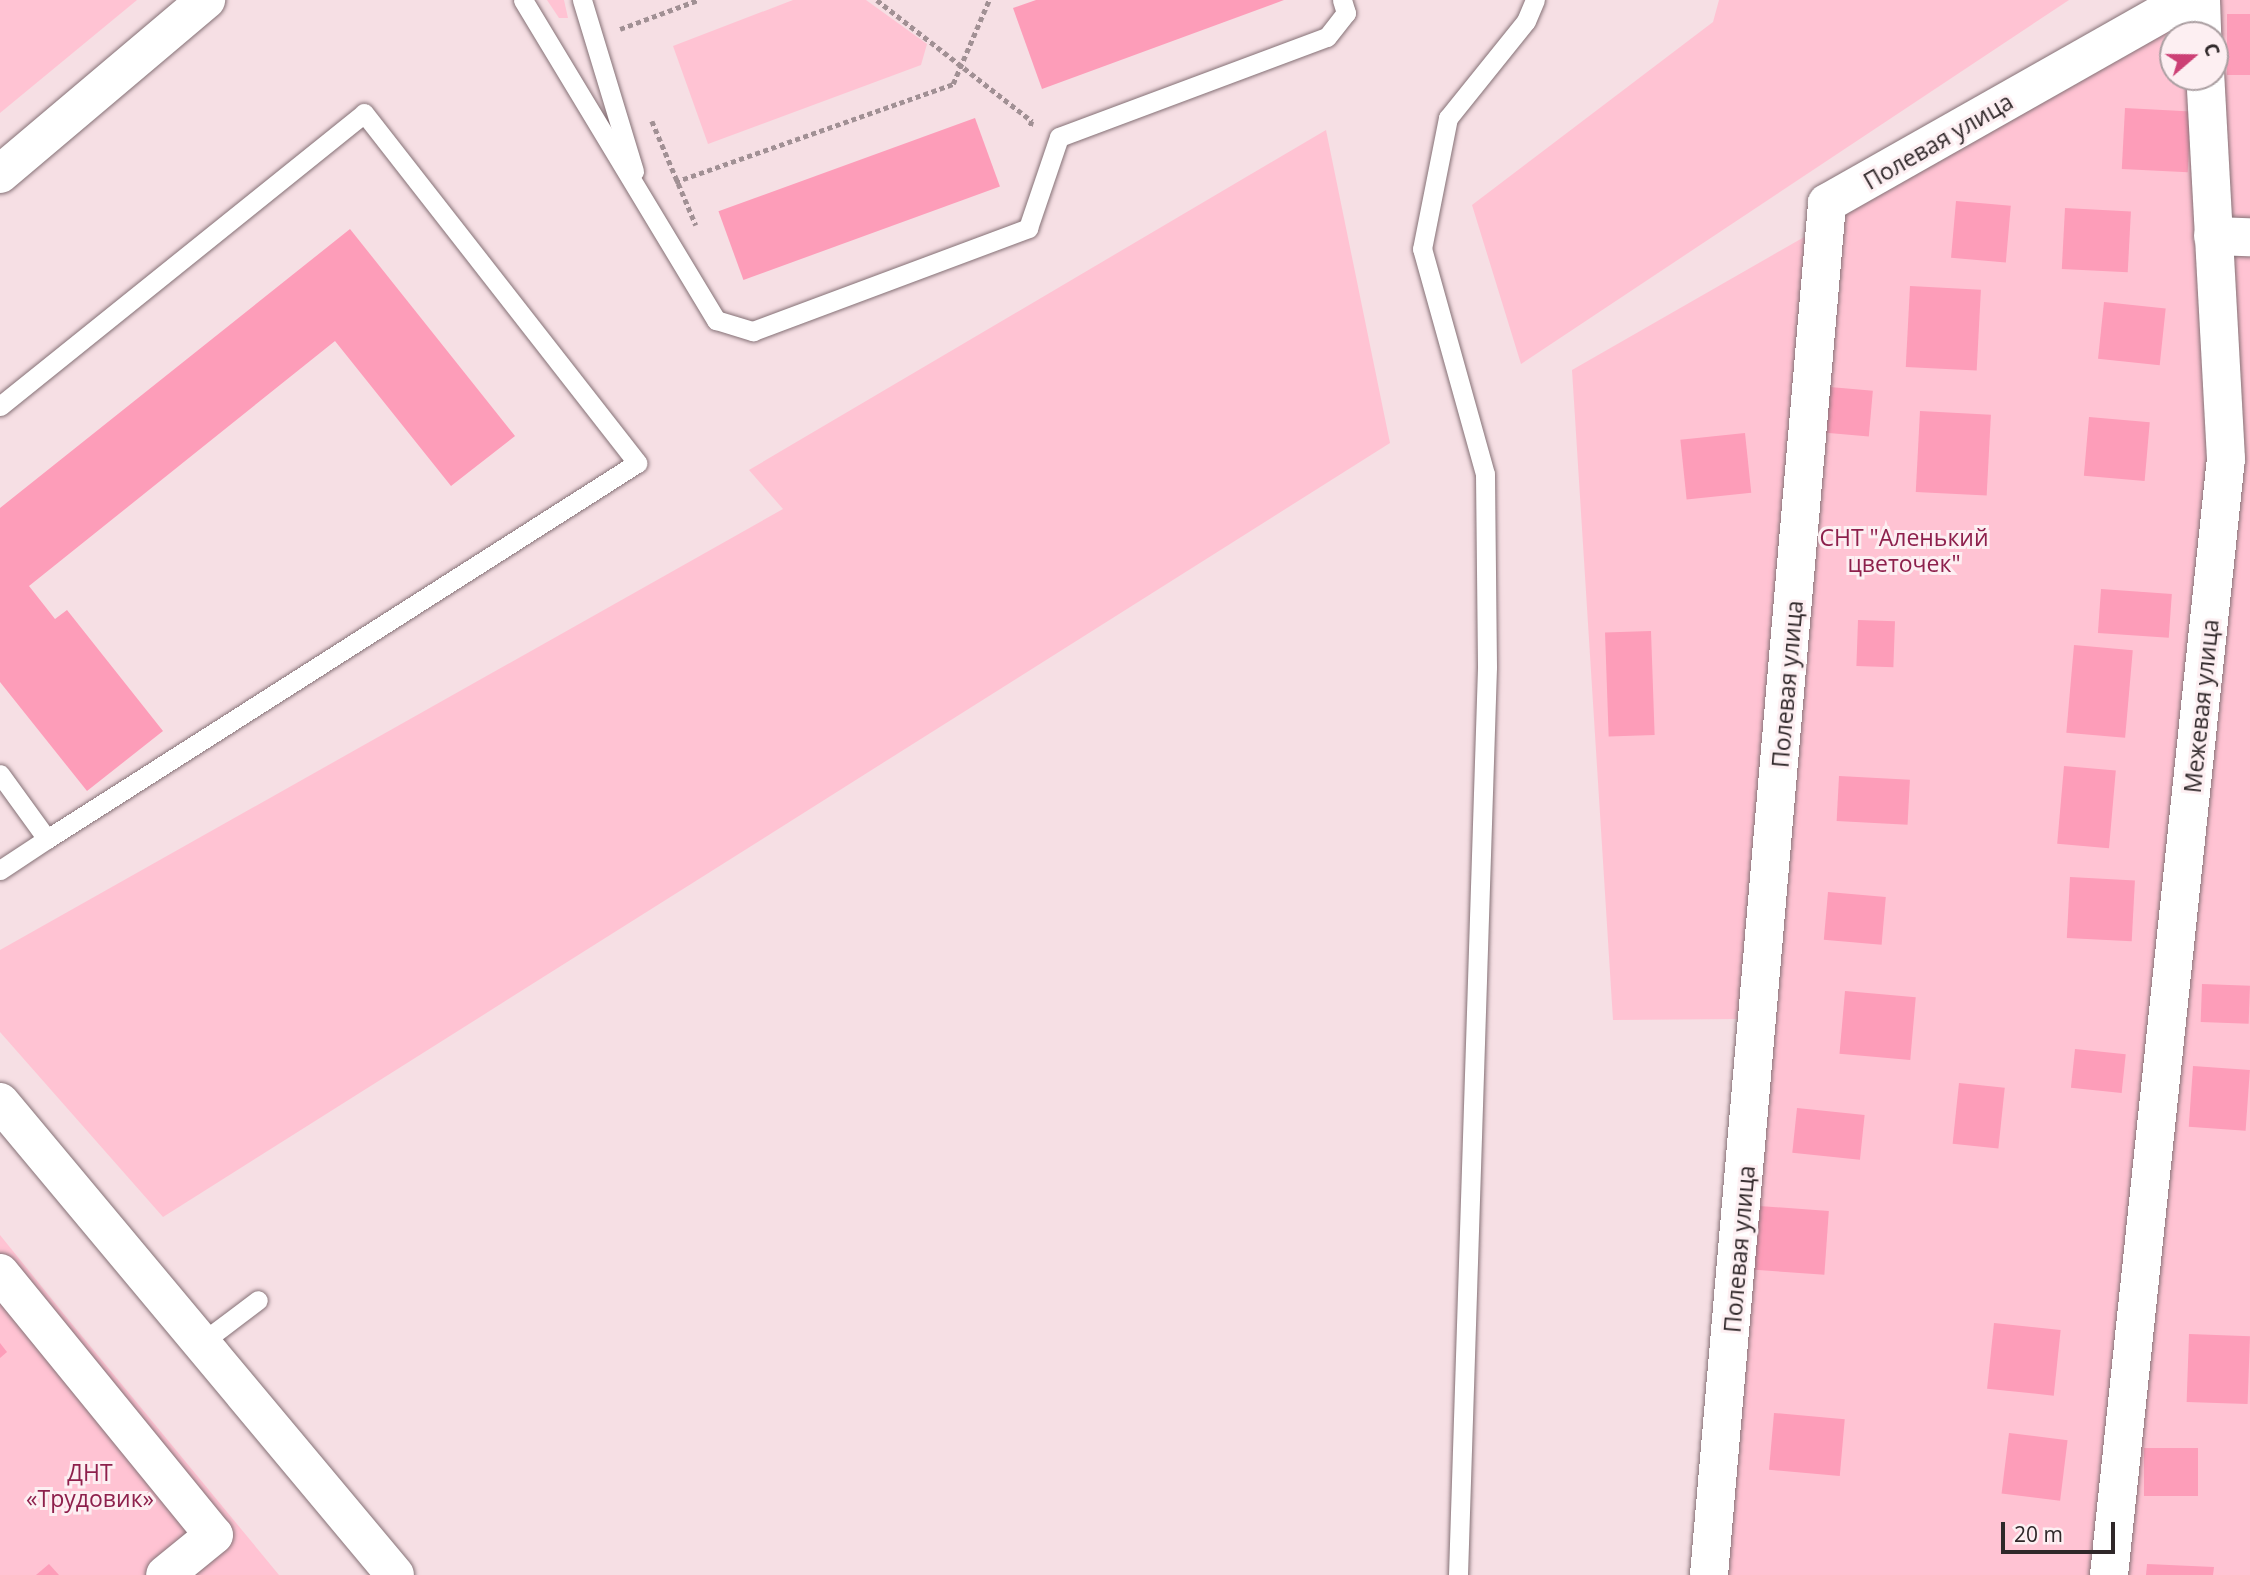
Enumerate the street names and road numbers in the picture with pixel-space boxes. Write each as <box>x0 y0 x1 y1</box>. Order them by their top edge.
street label: Полевая улица <box>1858 87 2018 195</box>
street label: Полевая улица <box>1766 599 1808 769</box>
street label: Межевая улица <box>2178 618 2224 794</box>
street label: Полевая улица <box>1718 1164 1760 1334</box>

